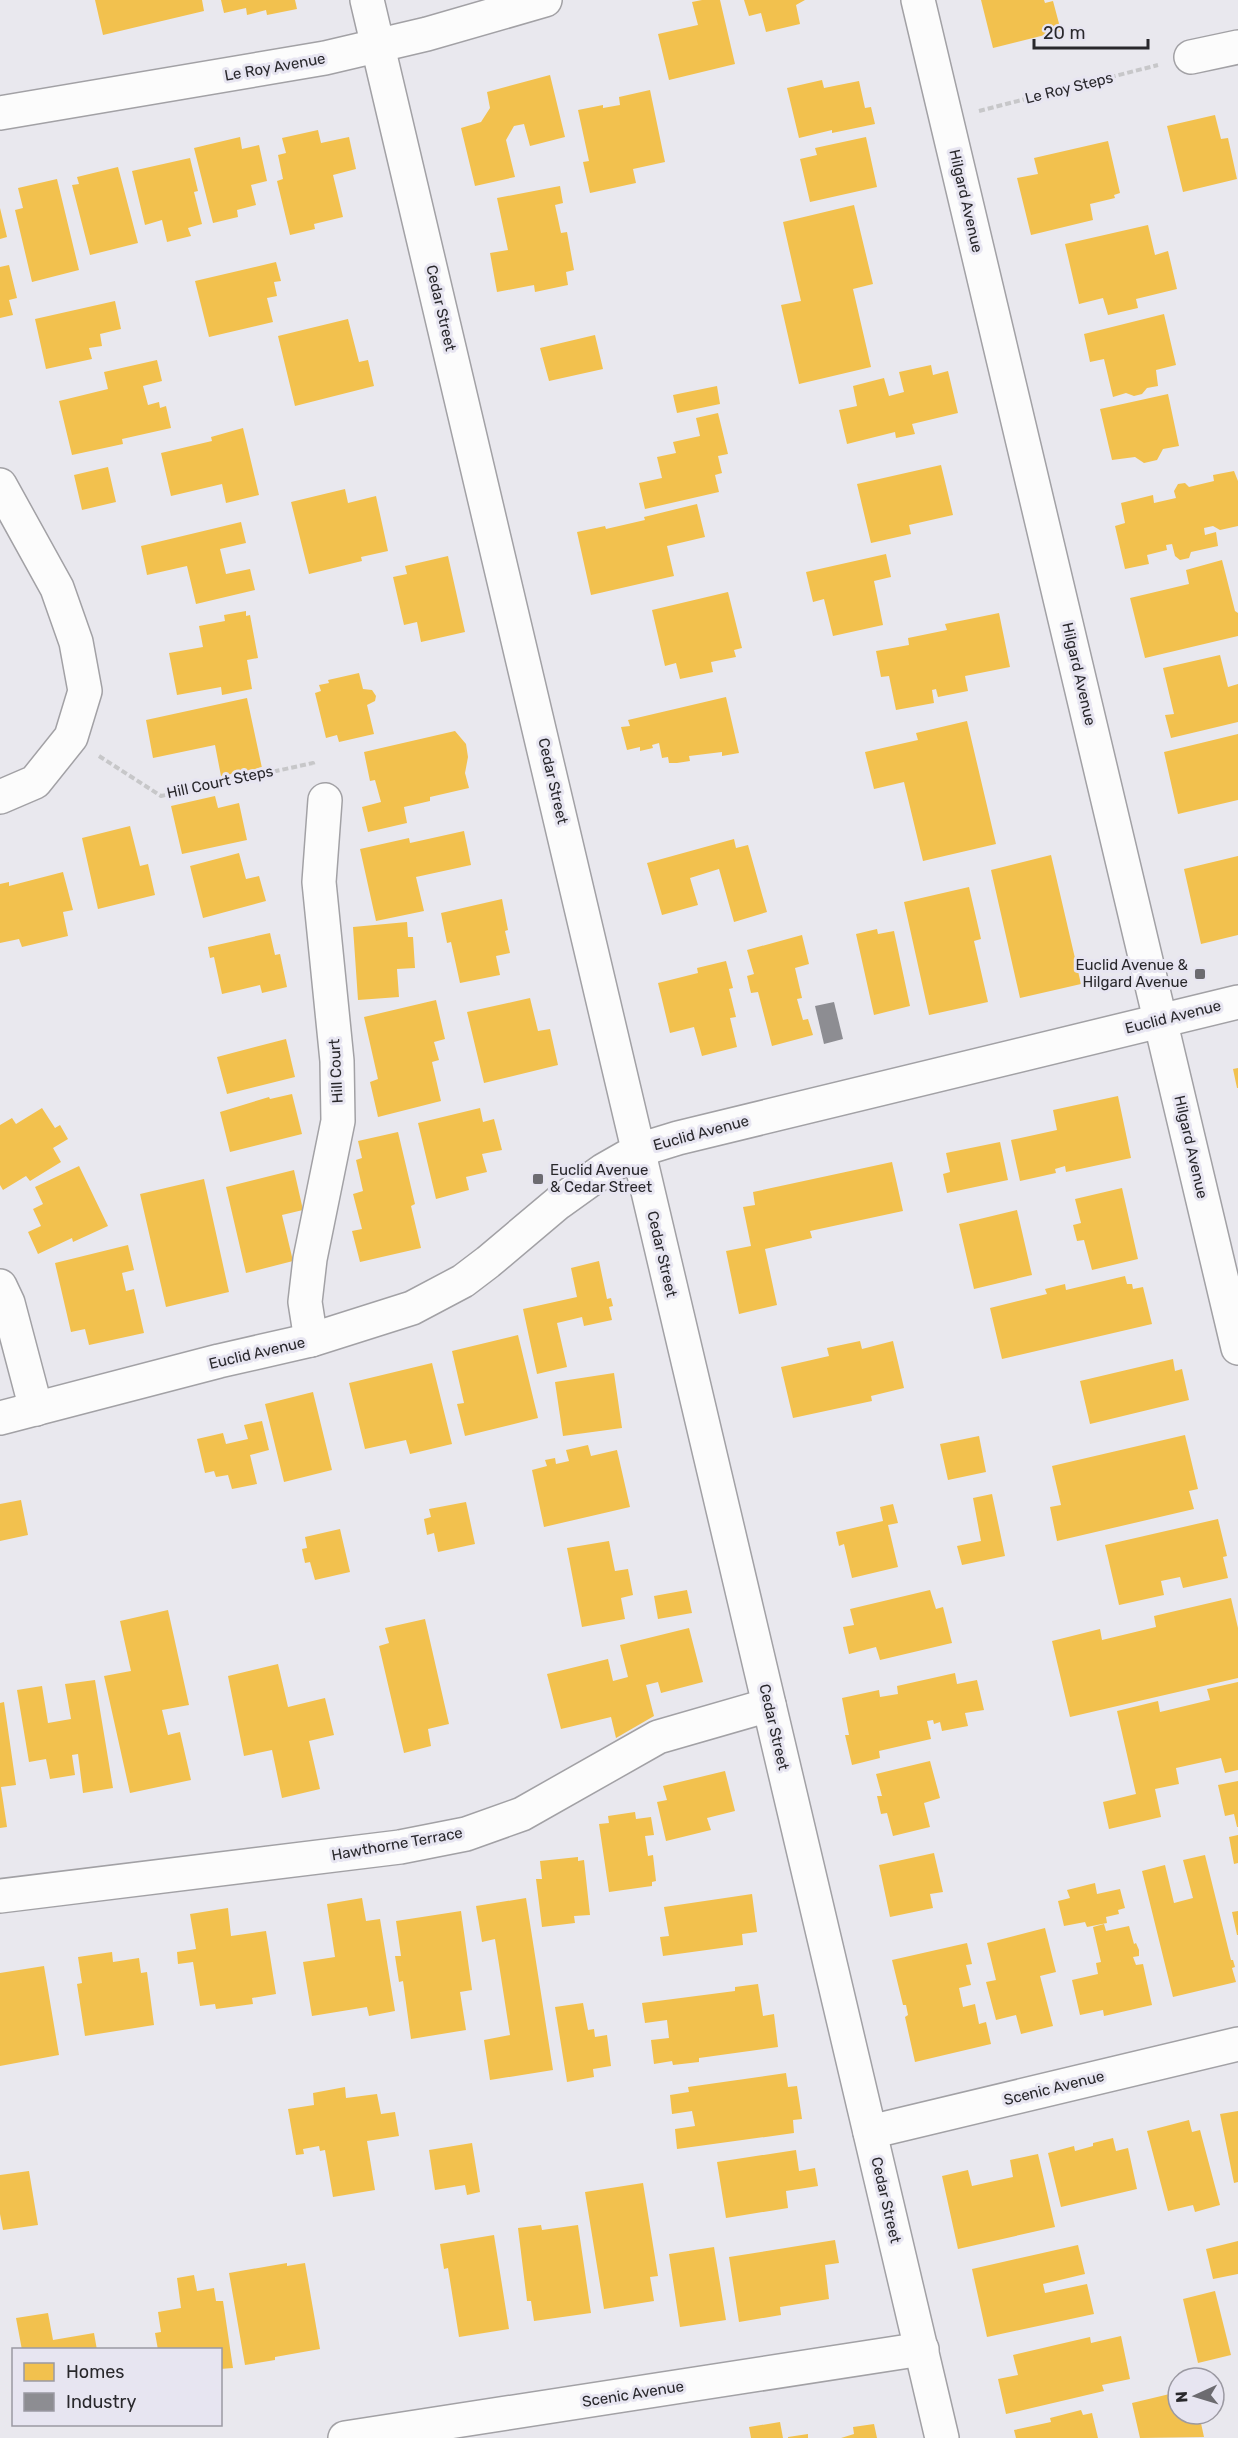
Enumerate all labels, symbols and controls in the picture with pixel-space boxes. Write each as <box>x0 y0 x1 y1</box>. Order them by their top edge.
scale bar <box>1034 12 1148 50</box>
text: 20 m <box>1043 22 1085 44</box>
street label: Le Roy Avenue <box>223 49 327 85</box>
street label: Le Roy Steps <box>1023 68 1115 108</box>
street label: Hilgard Avenue <box>945 148 987 254</box>
street label: Cedar Street <box>422 263 460 353</box>
street label: Hilgard Avenue <box>1058 621 1100 727</box>
street label: Cedar Street <box>534 736 572 826</box>
street label: Hill Court Steps <box>165 762 275 802</box>
place label: Euclid Avenue & Hilgard Avenue <box>1076 956 1189 991</box>
marker: Euclid Avenue & Hilgard Avenue <box>1193 967 1207 981</box>
street label: Euclid Avenue <box>1123 996 1223 1038</box>
street label: Hill Court <box>325 1038 347 1104</box>
street label: Hilgard Avenue <box>1170 1094 1212 1200</box>
street label: Euclid Avenue <box>651 1112 751 1154</box>
place label: Euclid Avenue & Cedar Street <box>550 1161 652 1196</box>
marker: Euclid Avenue & Cedar Street <box>531 1172 545 1186</box>
street label: Cedar Street <box>643 1209 681 1299</box>
street label: Euclid Avenue <box>207 1333 307 1373</box>
street label: Cedar Street <box>755 1682 793 1772</box>
street label: Hawthorne Terrace <box>330 1824 464 1864</box>
street label: Scenic Avenue <box>1002 2067 1106 2109</box>
street label: Cedar Street <box>867 2155 905 2245</box>
legend <box>12 2348 222 2426</box>
text: Homes <box>66 2361 124 2383</box>
north arrow <box>1166 2366 1226 2426</box>
street label: Scenic Avenue <box>581 2377 685 2411</box>
text: Industry <box>66 2391 136 2413</box>
text: N <box>1172 2391 1191 2403</box>

